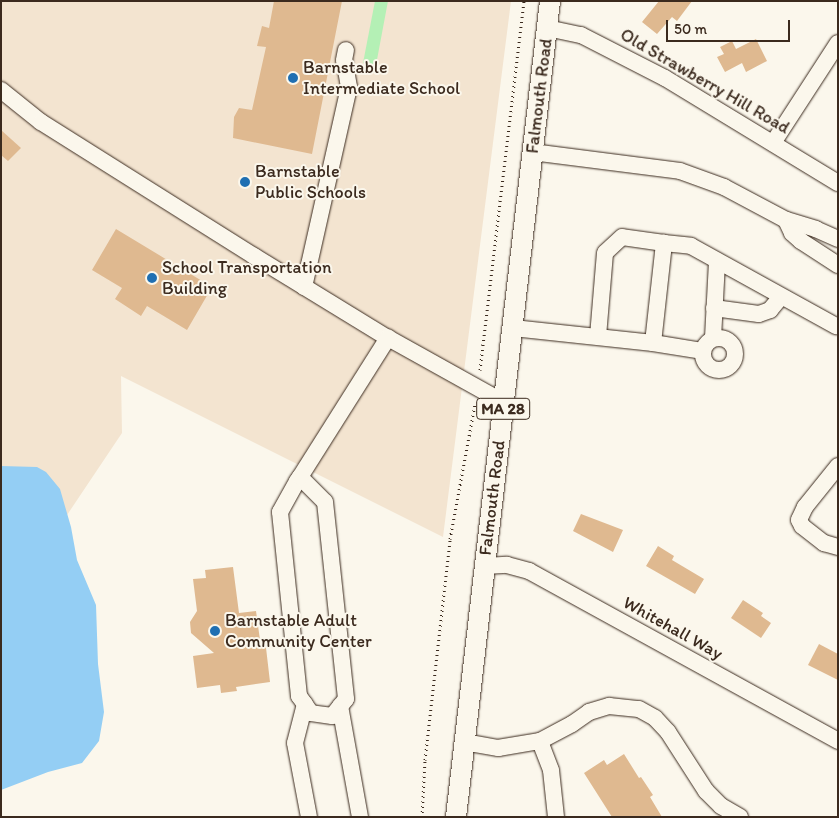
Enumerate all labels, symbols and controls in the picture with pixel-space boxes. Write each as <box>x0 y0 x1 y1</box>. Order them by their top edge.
scale bar <box>669 10 793 42</box>
text: 50 m <box>674 20 707 38</box>
street label: Old Strawberry Hill Road <box>617 24 793 138</box>
street label: Falmouth Road <box>521 37 557 155</box>
place label: Barnstable Intermediate School <box>303 57 460 100</box>
marker: Barnstable Intermediate School <box>287 72 299 84</box>
place label: Barnstable Public Schools <box>255 161 366 203</box>
marker: Barnstable Public Schools <box>239 176 251 188</box>
place label: School Transportation Building <box>162 257 332 300</box>
marker: School Transportation Building <box>146 272 158 284</box>
road number: MA 28 <box>476 396 530 422</box>
street label: Falmouth Road <box>474 439 510 557</box>
street label: Whitehall Way <box>619 592 727 664</box>
place label: Barnstable Adult Community Center <box>225 610 372 652</box>
marker: Barnstable Adult Community Center <box>209 625 221 637</box>

